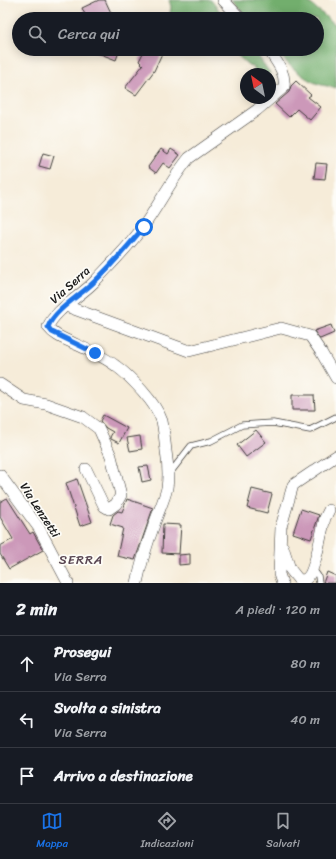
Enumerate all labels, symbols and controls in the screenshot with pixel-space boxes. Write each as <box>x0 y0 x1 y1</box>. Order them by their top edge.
search box <box>12 12 324 56</box>
text: Cerca qui <box>58 21 120 47</box>
icon: search <box>26 23 48 45</box>
north arrow <box>240 68 276 104</box>
route start <box>135 218 153 236</box>
street label: Via Serra <box>45 261 95 309</box>
route end <box>86 344 104 362</box>
street label: Via Lenzetti <box>14 478 67 543</box>
district label: SERRA <box>59 548 103 571</box>
text: 2 min <box>16 594 57 624</box>
text: A piedi · 120 m <box>236 598 320 621</box>
text: Prosegui <box>54 639 111 665</box>
text: 80 m <box>291 652 320 675</box>
icon: ahead <box>16 653 38 675</box>
text: Via Serra <box>54 665 107 688</box>
text: Svolta a sinistra <box>54 695 161 721</box>
text: 40 m <box>290 708 320 731</box>
icon: left <box>16 709 38 731</box>
text: Via Serra <box>54 721 107 744</box>
text: Arrivo a destinazione <box>54 763 193 789</box>
icon: arrive <box>16 765 38 787</box>
tab: Mappa <box>36 810 68 853</box>
tab: Indicazioni <box>141 810 193 853</box>
tab: Salvati <box>266 810 300 853</box>

